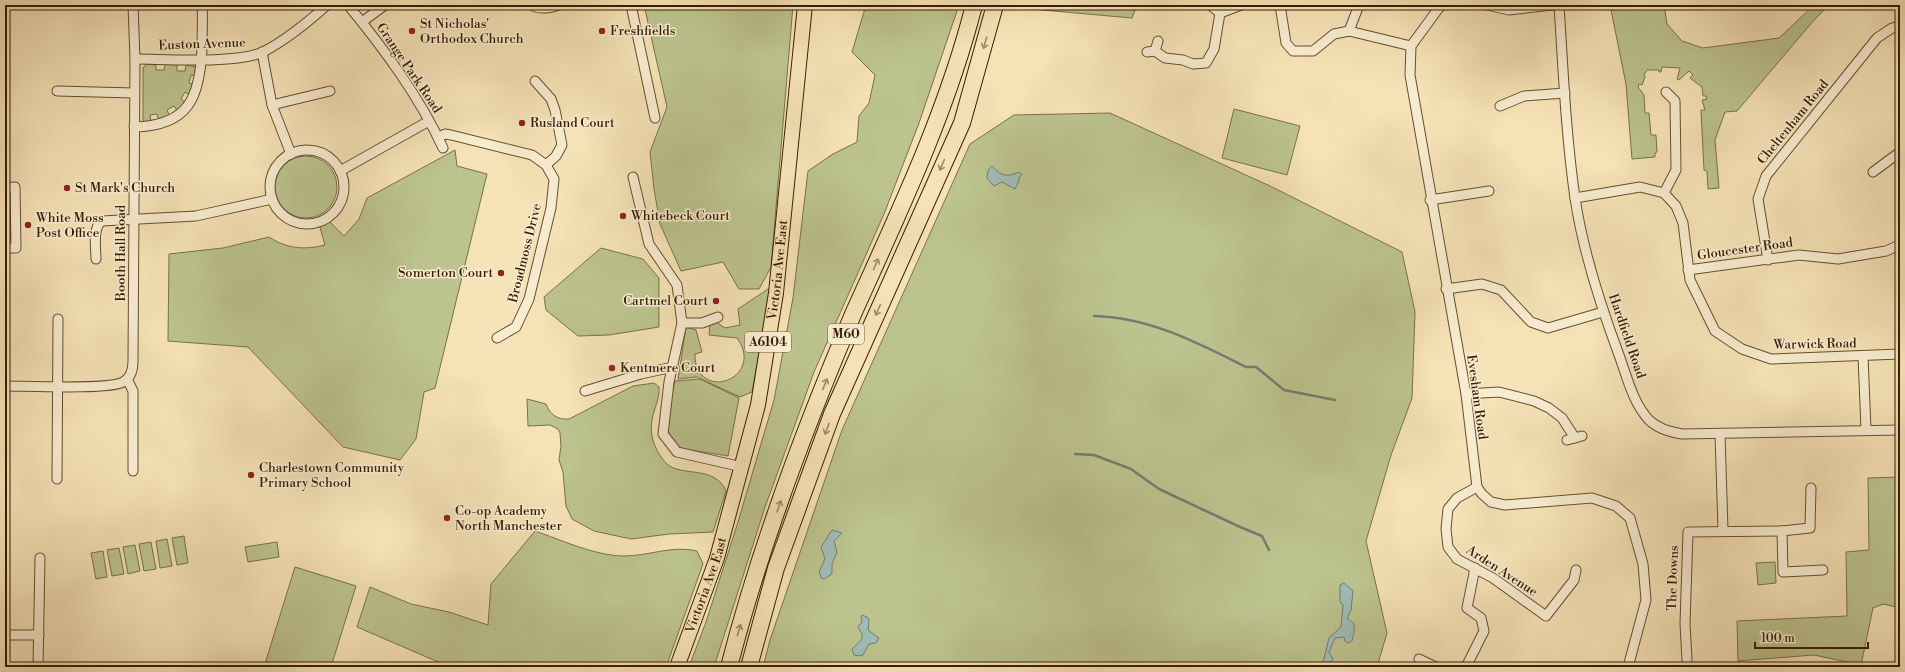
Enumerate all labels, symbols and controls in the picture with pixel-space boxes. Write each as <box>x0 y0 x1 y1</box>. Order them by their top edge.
place label: St Nicholas' Orthodox Church <box>420 16 524 47</box>
street label: Grange Park Road <box>373 20 445 117</box>
place label: Freshfields <box>610 23 676 39</box>
marker: St Nicholas' Orthodox Church <box>407 26 417 36</box>
marker: Freshfields <box>597 26 607 36</box>
street label: Euston Avenue <box>158 34 246 54</box>
one-way arrow <box>981 36 988 49</box>
street label: Cheltenham Road <box>1754 76 1832 168</box>
place label: Rusland Court <box>530 115 615 131</box>
marker: Rusland Court <box>517 118 527 128</box>
one-way arrow <box>938 159 945 171</box>
place label: St Mark's Church <box>75 180 175 196</box>
marker: St Mark's Church <box>62 183 72 193</box>
street label: Broadmoss Drive <box>505 201 545 305</box>
street label: Booth Hall Road <box>113 204 129 302</box>
place label: Whitebeck Court <box>630 208 730 224</box>
place label: White Moss Post Office <box>35 210 104 241</box>
marker: Whitebeck Court <box>618 211 628 221</box>
street label: Victoria Ave East <box>764 219 791 322</box>
marker: White Moss Post Office <box>23 220 33 230</box>
street label: Gloucester Road <box>1696 234 1795 264</box>
one-way arrow <box>873 259 880 271</box>
place label: Somerton Court <box>398 265 493 281</box>
marker: Somerton Court <box>496 268 506 278</box>
street label: Hardfield Road <box>1605 292 1649 381</box>
place label: Cartmel Court <box>623 293 708 309</box>
marker: Cartmel Court <box>711 296 721 306</box>
one-way arrow <box>874 303 881 315</box>
road number: M60 <box>828 324 864 344</box>
road number: A6104 <box>745 332 791 352</box>
street label: Warwick Road <box>1772 335 1857 353</box>
street label: Evesham Road <box>1463 353 1491 441</box>
place label: Kentmere Court <box>620 360 716 376</box>
marker: Kentmere Court <box>607 363 617 373</box>
one-way arrow <box>822 379 829 391</box>
one-way arrow <box>822 423 830 435</box>
place label: Charlestown Community Primary School <box>259 460 405 491</box>
marker: Charlestown Community Primary School <box>246 470 256 480</box>
one-way arrow <box>776 499 783 512</box>
place label: Co-op Academy North Manchester <box>455 503 562 534</box>
marker: Co-op Academy North Manchester <box>442 513 452 523</box>
street label: Victoria Ave East <box>682 535 730 636</box>
street label: Arden Avenue <box>1463 542 1541 600</box>
street label: The Downs <box>1664 545 1682 611</box>
one-way arrow <box>736 623 743 636</box>
scale bar <box>1755 624 1868 650</box>
text: 100 m <box>1761 631 1795 646</box>

